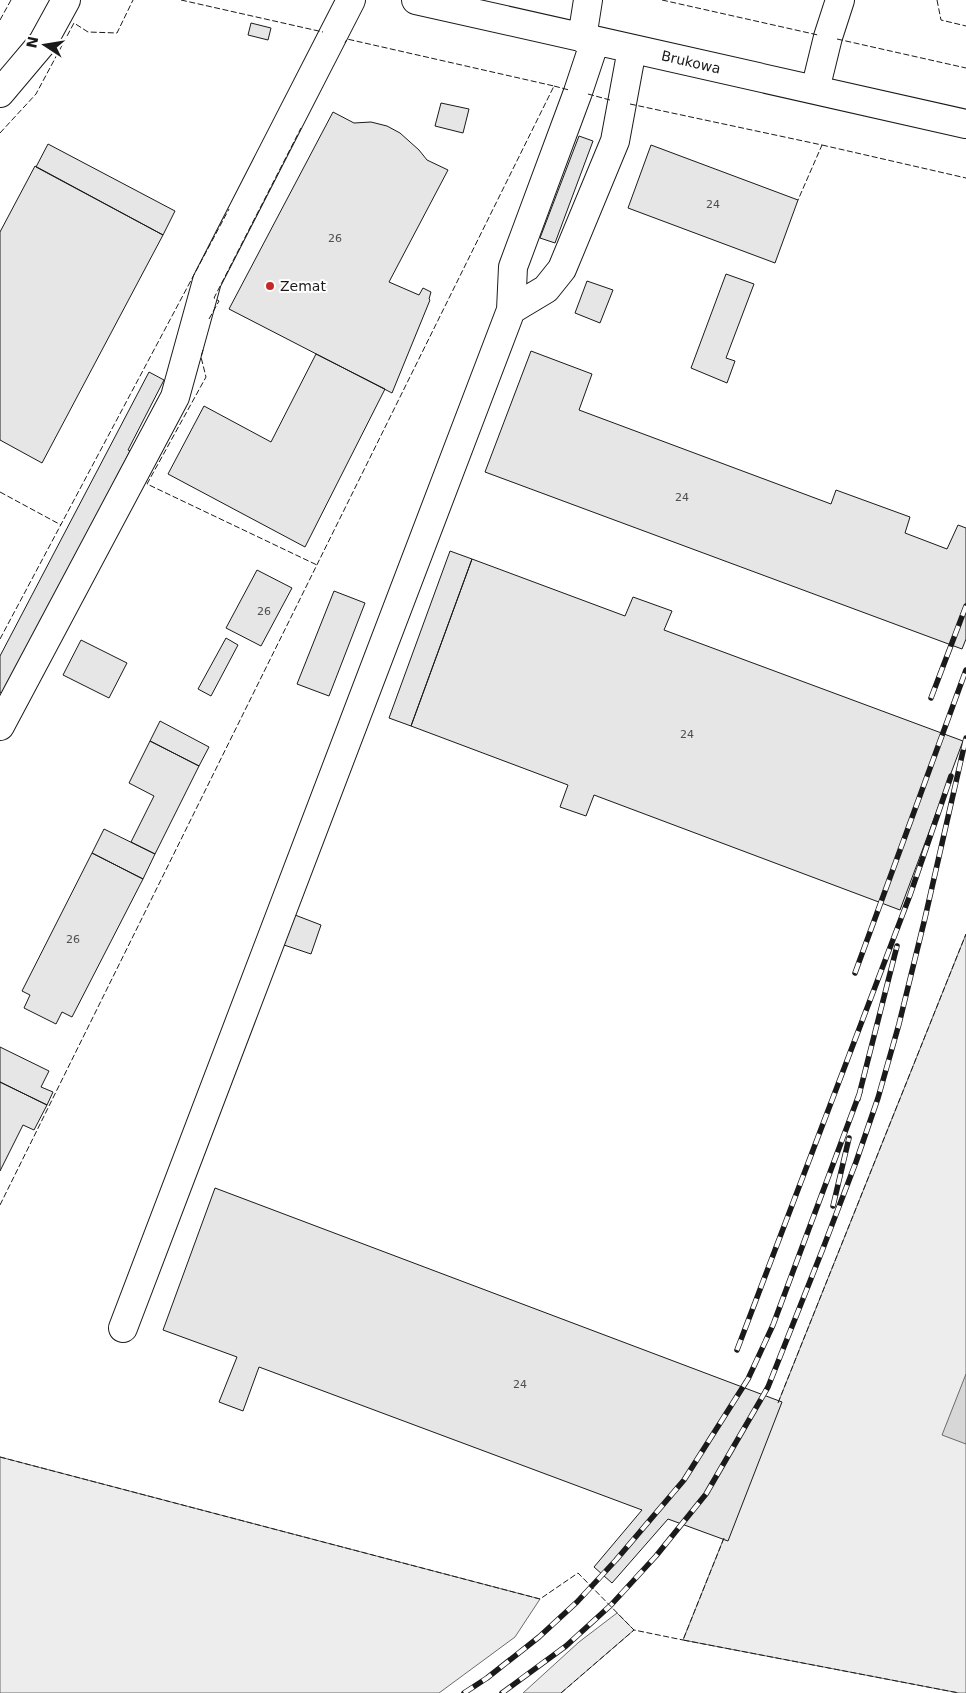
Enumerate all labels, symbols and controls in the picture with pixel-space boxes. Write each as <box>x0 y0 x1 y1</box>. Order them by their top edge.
north arrow <box>20 20 70 70</box>
text: N <box>23 35 41 50</box>
street label: Brukowa <box>660 47 722 77</box>
house number: 24 <box>706 198 720 211</box>
house number: 26 <box>328 232 342 245</box>
place label: Zemat <box>280 278 326 294</box>
marker: Zemat <box>264 280 276 292</box>
house number: 24 <box>675 491 689 504</box>
house number: 26 <box>257 605 271 618</box>
house number: 24 <box>680 728 694 741</box>
house number: 26 <box>66 933 80 946</box>
house number: 24 <box>513 1378 527 1391</box>

